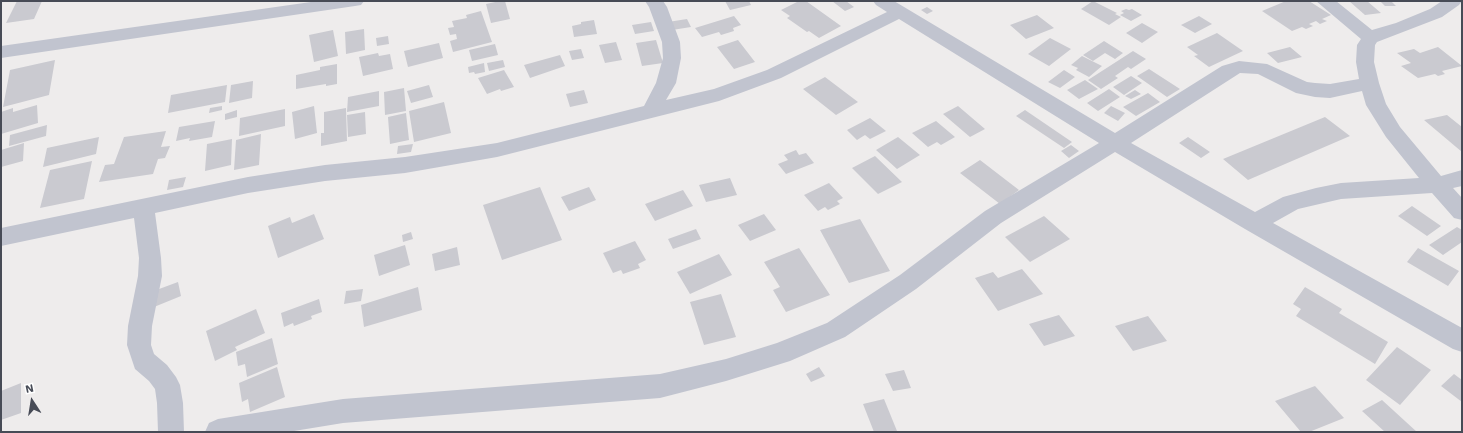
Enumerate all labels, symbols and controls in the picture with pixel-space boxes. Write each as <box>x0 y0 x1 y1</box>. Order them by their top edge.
north arrow <box>12 381 52 421</box>
text: N <box>24 382 35 396</box>

